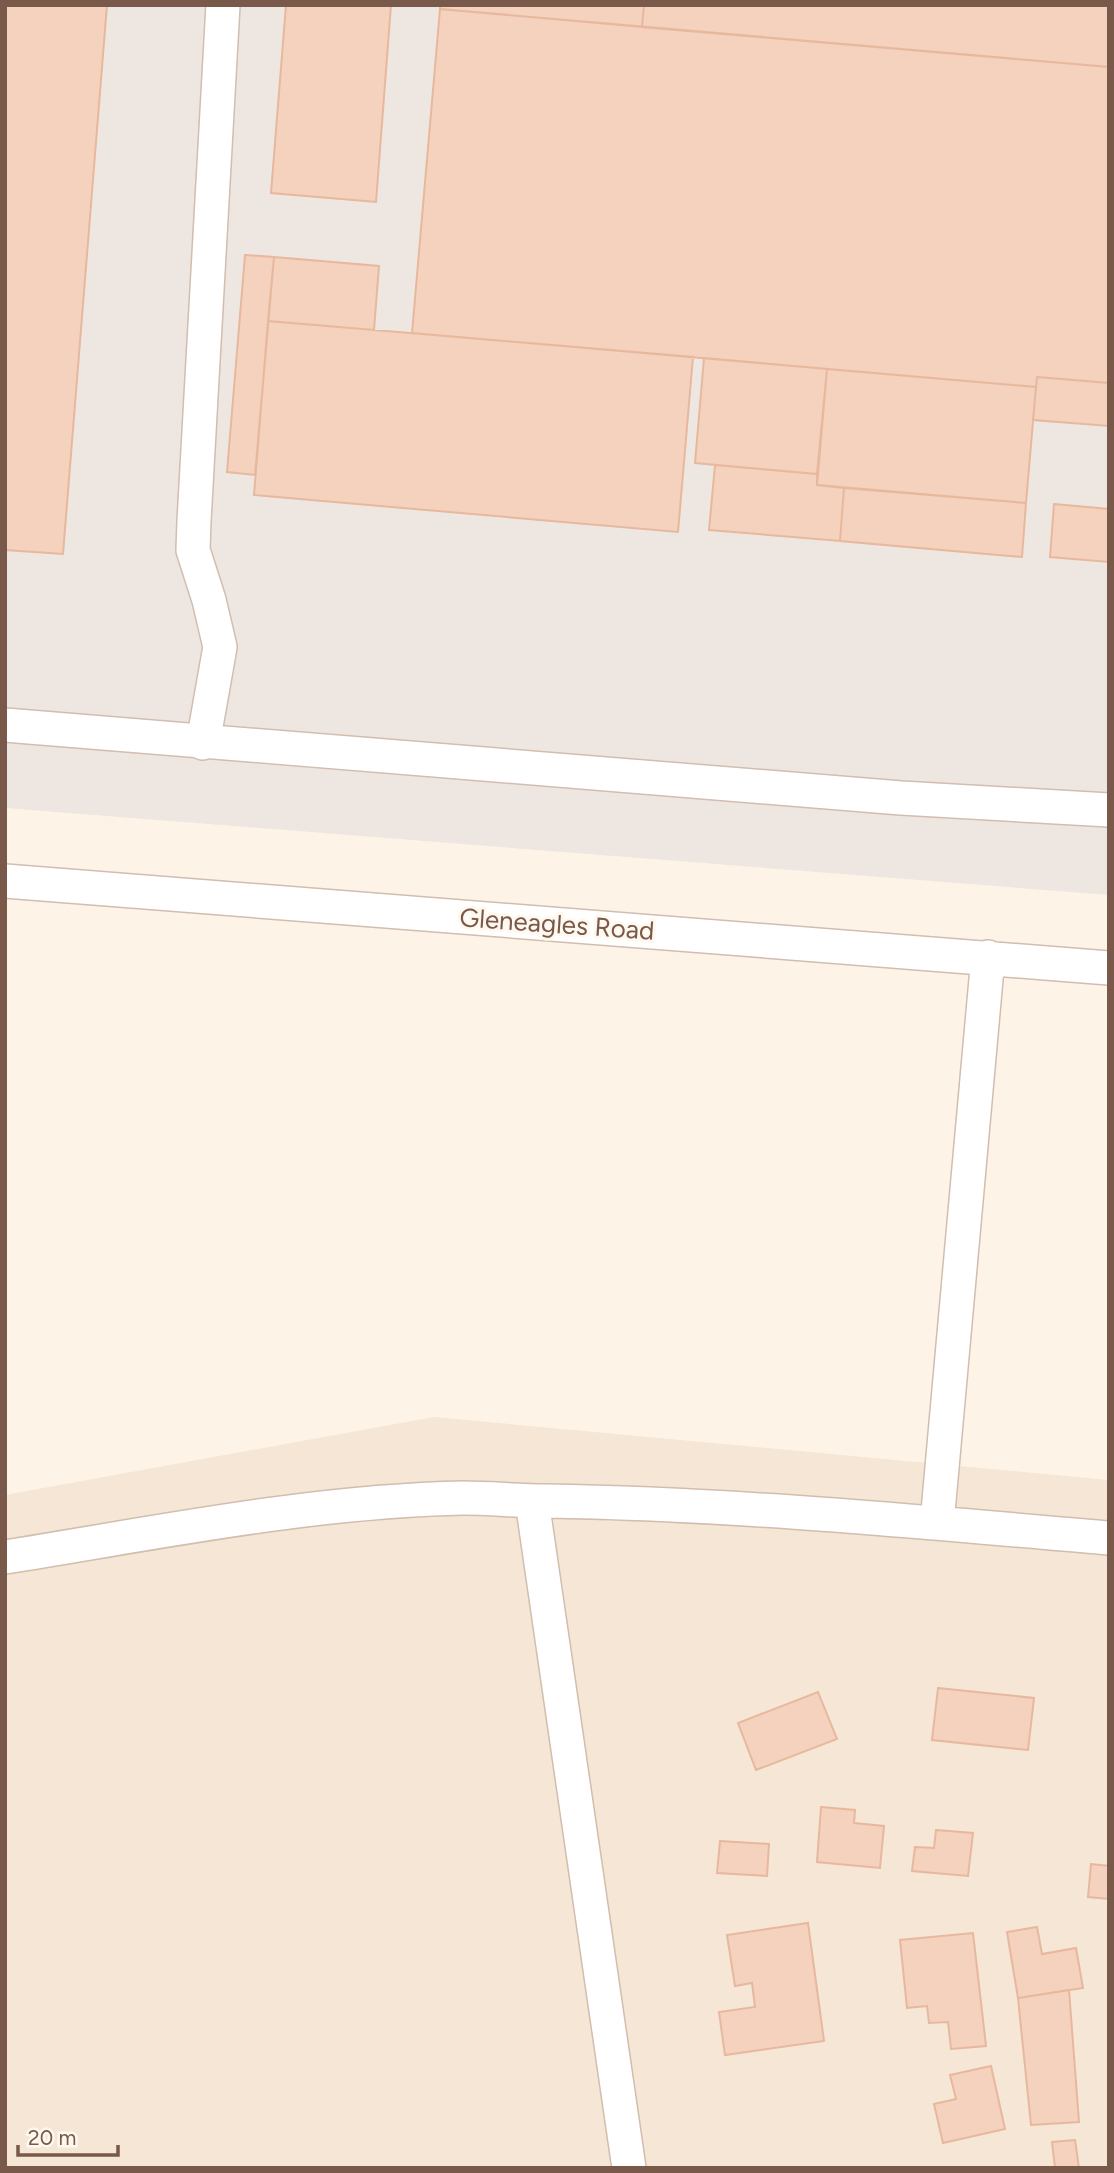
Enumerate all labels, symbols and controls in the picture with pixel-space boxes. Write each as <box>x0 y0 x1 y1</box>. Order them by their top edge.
street label: Gleneagles Road <box>459 901 655 947</box>
scale bar <box>18 2114 117 2158</box>
text: 20 m <box>28 2125 76 2150</box>

